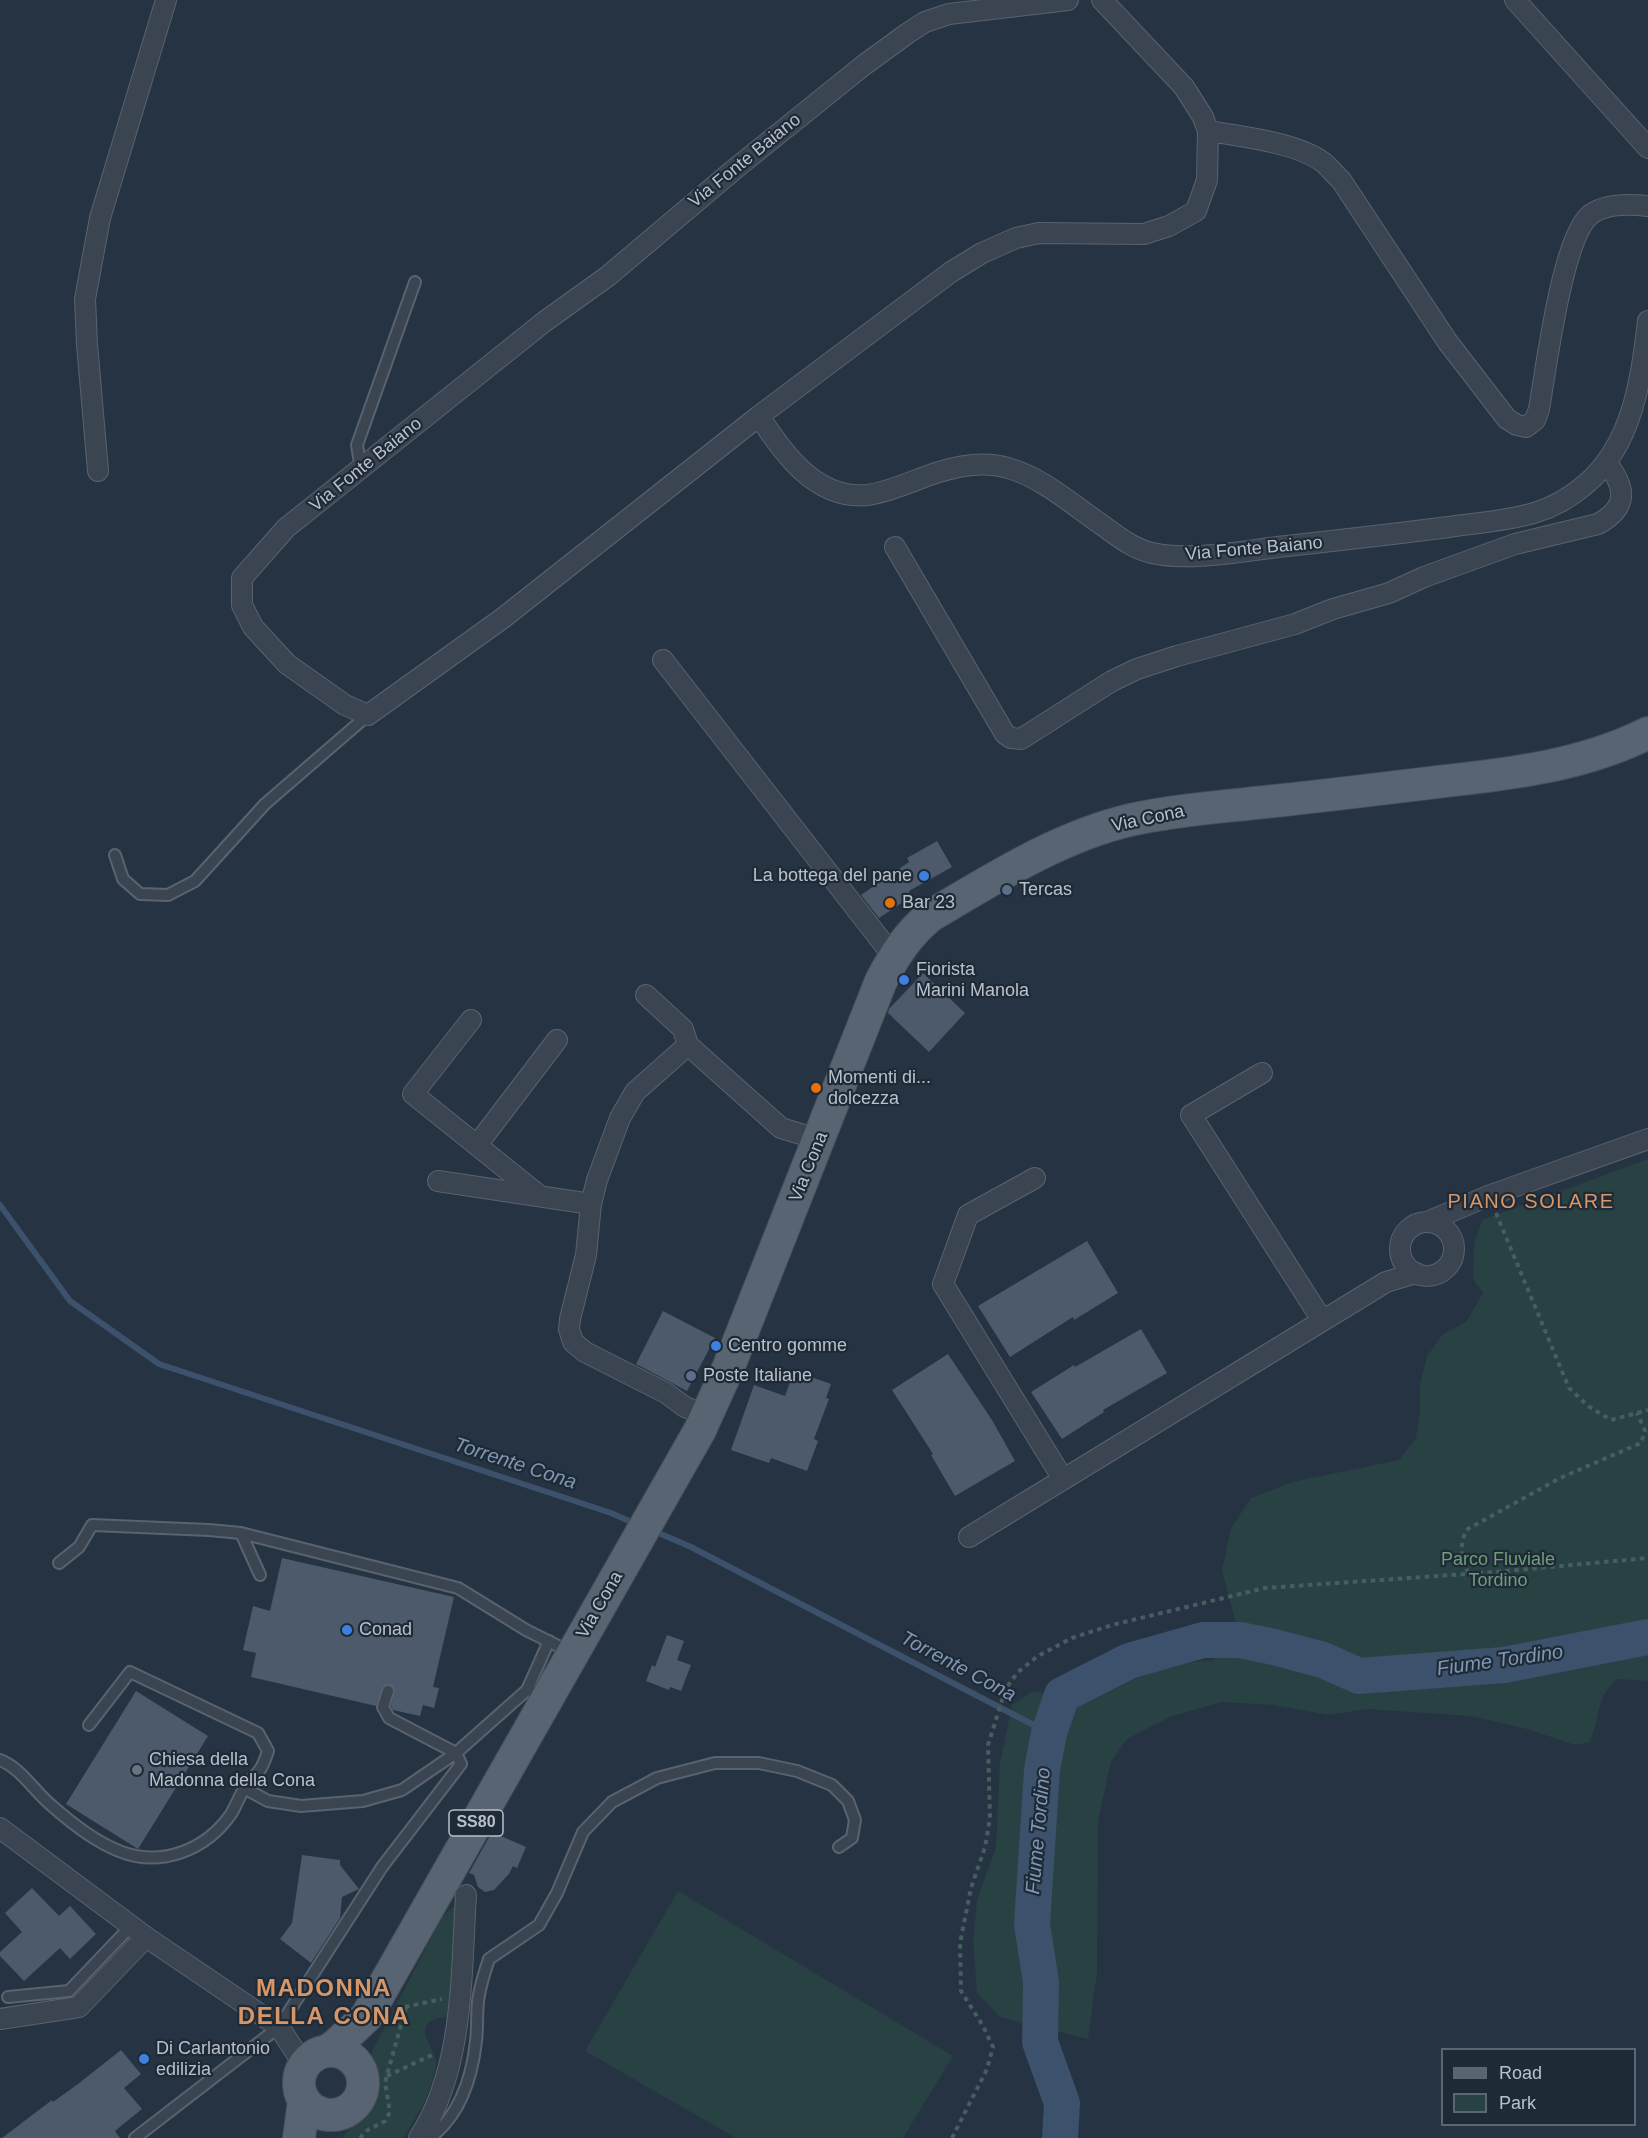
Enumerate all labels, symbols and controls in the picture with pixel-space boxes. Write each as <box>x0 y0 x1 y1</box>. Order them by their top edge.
street label: Via Fonte Baiano <box>685 109 805 213</box>
street label: Via Fonte Baiano <box>306 413 426 517</box>
street label: Via Fonte Baiano <box>1184 532 1324 566</box>
street label: Via Cona <box>1110 801 1186 837</box>
place label: La bottega del pane <box>753 865 912 887</box>
marker: La bottega del pane <box>917 869 931 883</box>
place label: Tercas <box>1019 879 1072 901</box>
marker: Tercas <box>1000 883 1014 897</box>
place label: Bar 23 <box>902 892 955 914</box>
marker: Bar 23 <box>883 896 897 910</box>
place label: Fiorista Marini Manola <box>916 959 1029 1002</box>
marker: Fiorista Marini Manola <box>897 973 911 987</box>
place label: Momenti di... dolcezza <box>828 1067 931 1110</box>
marker: Momenti di... dolcezza <box>809 1081 823 1095</box>
street label: Via Cona <box>785 1129 833 1205</box>
district label: PIANO SOLARE <box>1448 1190 1614 1214</box>
place label: Centro gomme <box>728 1335 847 1357</box>
marker: Centro gomme <box>709 1339 723 1353</box>
place label: Poste Italiane <box>703 1365 812 1387</box>
marker: Poste Italiane <box>684 1369 698 1383</box>
water label: Torrente Cona <box>451 1433 579 1495</box>
park label: Parco Fluviale Tordino <box>1441 1549 1555 1592</box>
street label: Via Cona <box>572 1568 628 1642</box>
place label: Conad <box>359 1619 412 1641</box>
marker: Conad <box>340 1623 354 1637</box>
water label: Torrente Cona <box>896 1627 1020 1707</box>
water label: Fiume Tordino <box>1435 1640 1565 1682</box>
place label: Chiesa della Madonna della Cona <box>149 1749 315 1792</box>
marker: Chiesa della Madonna della Cona <box>130 1763 144 1777</box>
water label: Fiume Tordino <box>1022 1767 1056 1895</box>
road number: SS80 <box>449 1810 503 1836</box>
district label: MADONNA DELLA CONA <box>238 1975 410 2031</box>
place label: Di Carlantonio edilizia <box>156 2038 270 2080</box>
legend <box>1441 2048 1636 2126</box>
marker: Di Carlantonio edilizia <box>137 2052 151 2066</box>
text: Road <box>1499 2063 1542 2083</box>
text: Park <box>1499 2093 1536 2113</box>

